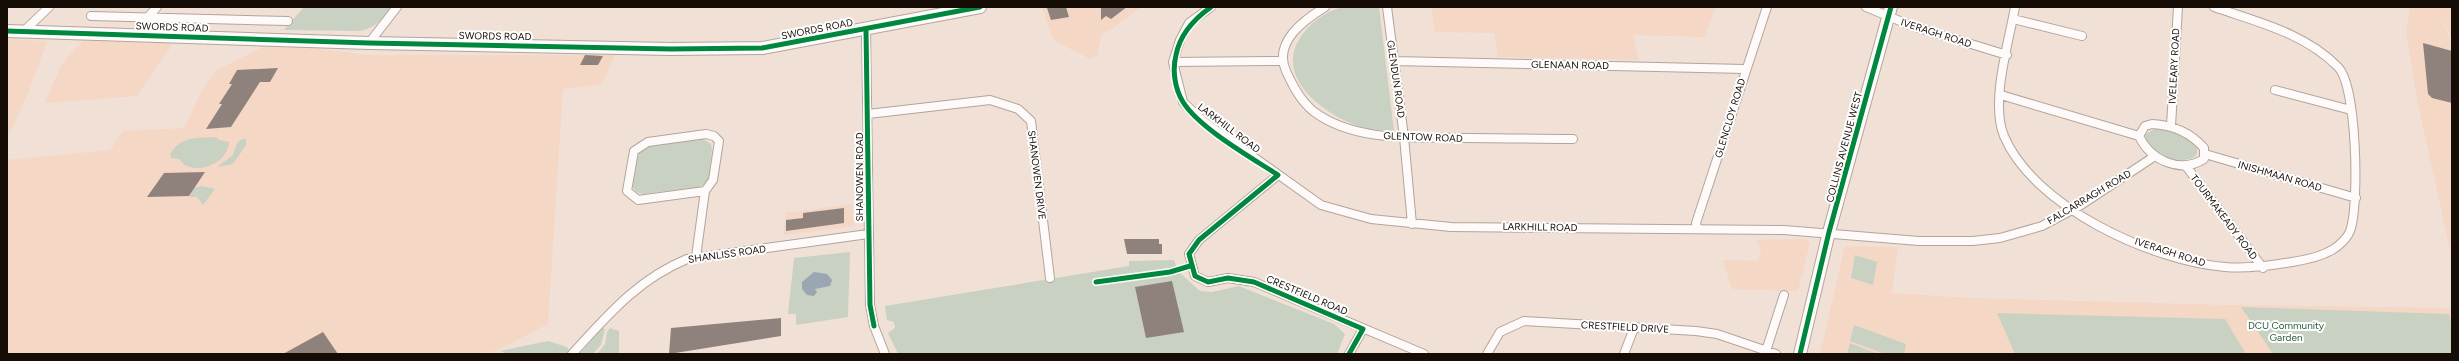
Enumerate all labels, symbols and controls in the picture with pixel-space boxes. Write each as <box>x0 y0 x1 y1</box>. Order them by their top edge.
street label: IVERAGH ROAD <box>1899 15 1973 51</box>
street label: SWORDS ROAD <box>780 16 854 42</box>
street label: SWORDS ROAD <box>135 19 209 35</box>
street label: IVELEARY ROAD <box>2166 28 2182 104</box>
street label: SWORDS ROAD <box>458 29 532 43</box>
street label: GLENDUN ROAD <box>1384 39 1408 119</box>
street label: GLENAAN ROAD <box>1531 58 1609 72</box>
street label: GLENCLOY ROAD <box>1712 77 1748 159</box>
street label: COLLINS AVENUE WEST <box>1823 90 1865 204</box>
street label: LARKHILL ROAD <box>1195 100 1263 156</box>
street label: SHANOWEN DRIVE <box>1025 129 1049 221</box>
street label: GLENTOW ROAD <box>1383 129 1463 145</box>
street label: SHANOWEN ROAD <box>853 132 866 222</box>
street label: INISHMAAN ROAD <box>2237 158 2324 194</box>
street label: FALCARRAGH ROAD <box>2045 167 2133 227</box>
street label: TOURMAKEADY ROAD <box>2188 172 2260 262</box>
street label: LARKHILL ROAD <box>1502 220 1578 234</box>
street label: IVERAGH ROAD <box>2133 234 2207 270</box>
street label: SHANLISS ROAD <box>687 242 767 266</box>
street label: CRESTFIELD ROAD <box>1264 272 1350 318</box>
street label: CRESTFIELD DRIVE <box>1581 318 1670 336</box>
park label: DCU Community Garden <box>2248 319 2325 344</box>

